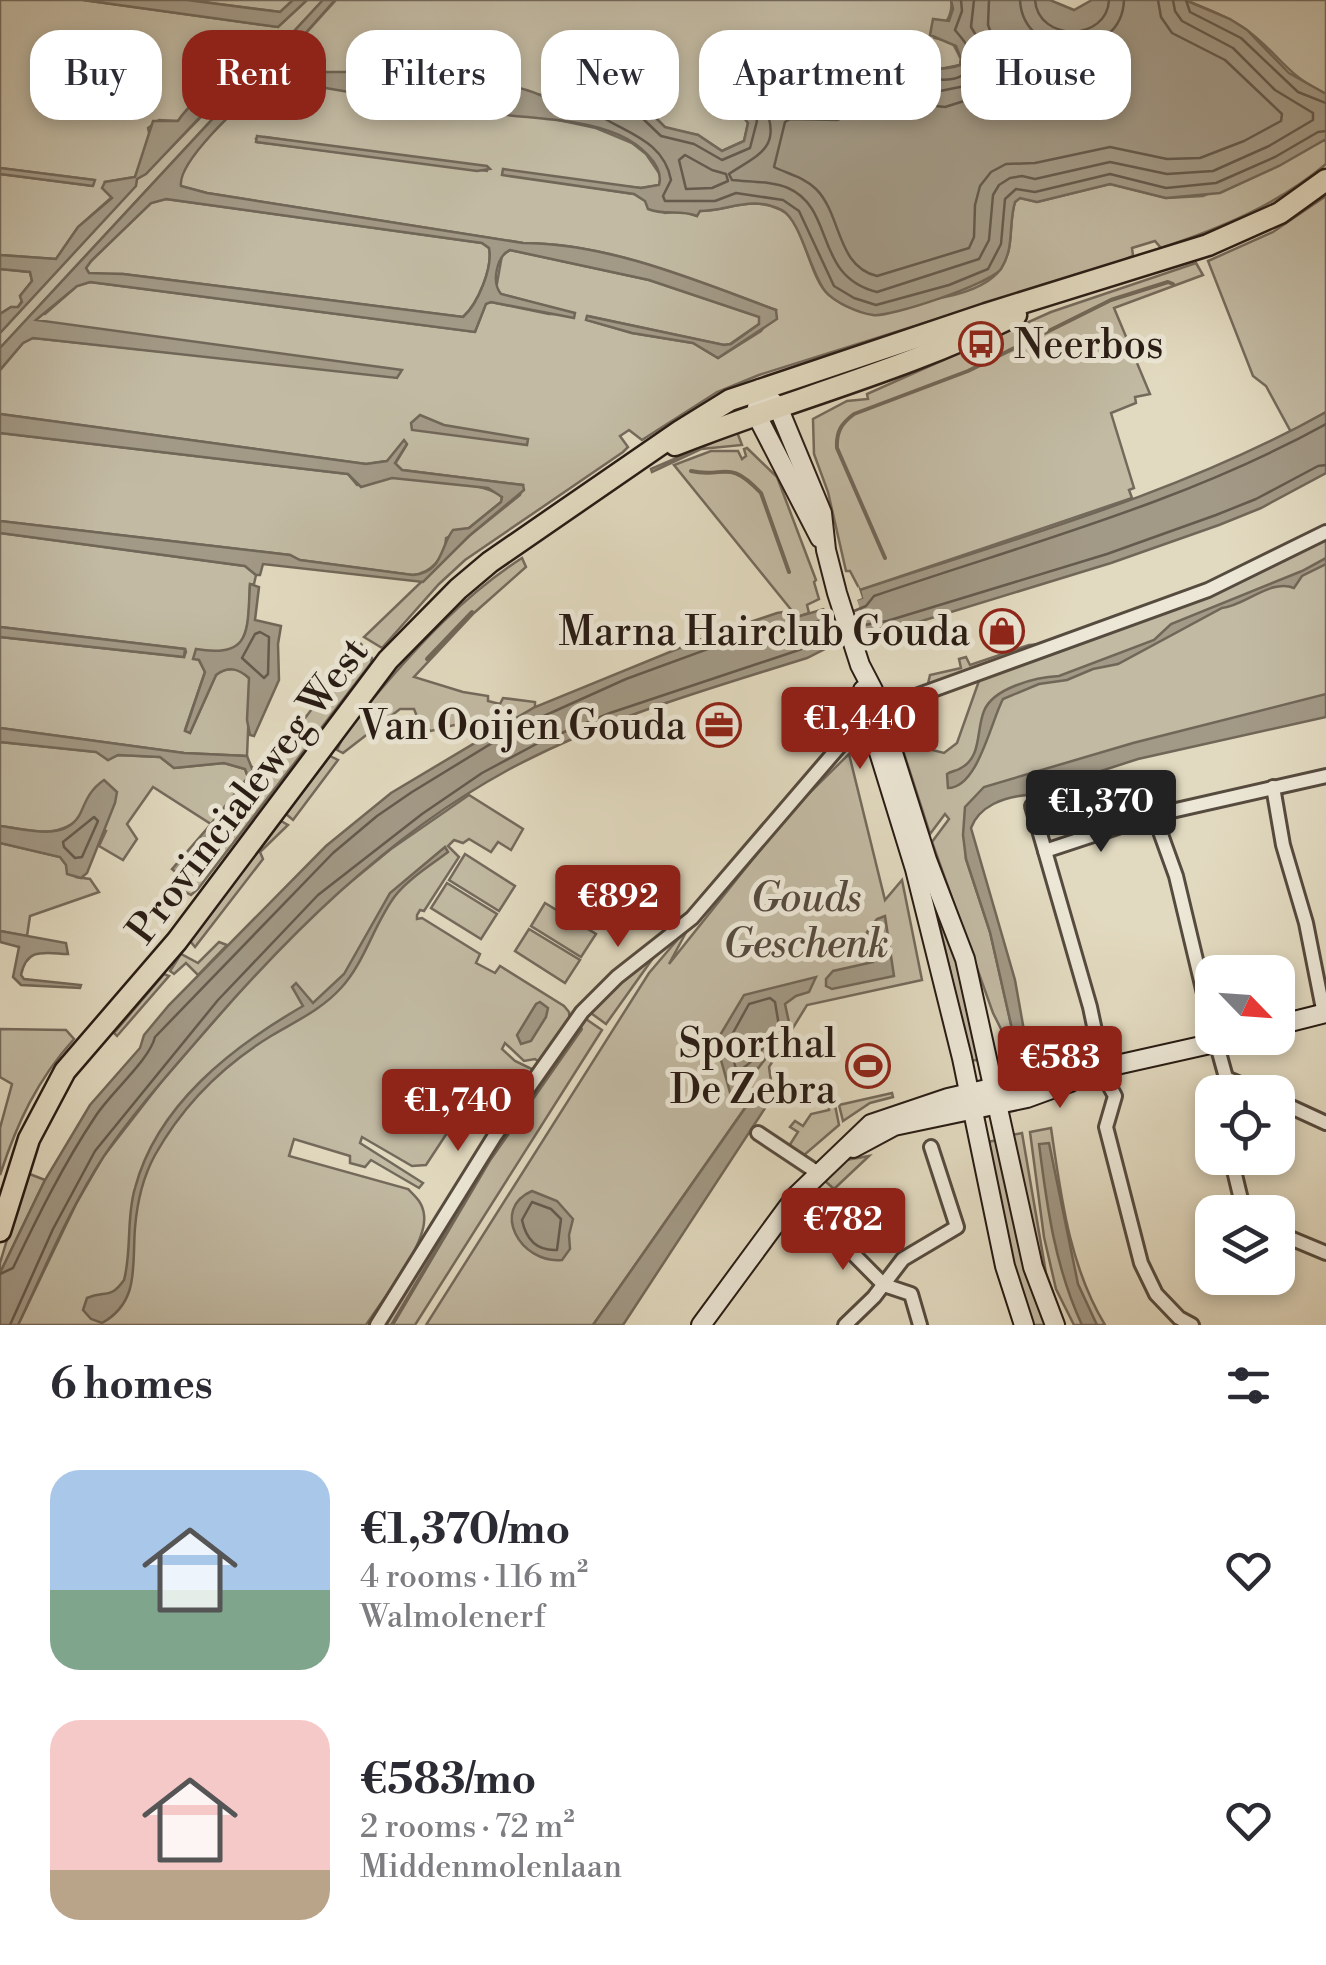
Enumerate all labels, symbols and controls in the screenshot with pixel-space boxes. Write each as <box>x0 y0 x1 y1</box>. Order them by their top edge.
chip: Buy <box>30 30 162 120</box>
chip: Rent <box>182 30 326 120</box>
chip: Filters <box>346 30 521 120</box>
chip: New <box>541 30 679 120</box>
chip: Apartment <box>699 30 941 120</box>
chip: House <box>961 30 1131 120</box>
bus stop icon: Neerbos <box>958 321 1004 367</box>
place label: Neerbos <box>1014 321 1163 371</box>
place label: Marna Hairclub Gouda <box>559 608 971 658</box>
shop icon: Marna Hairclub Gouda <box>979 608 1025 654</box>
street label: Provincialeweg West <box>117 628 381 955</box>
pin: €1,440 <box>779 687 941 772</box>
text: €1,440 <box>803 699 917 739</box>
place label: Van Ooijen Gouda <box>358 702 687 753</box>
office icon: Van Ooijen Gouda <box>696 702 742 748</box>
pin: €1,370 <box>1020 770 1182 855</box>
text: €1,370 <box>1048 782 1154 822</box>
pin: €892 <box>559 865 677 950</box>
park label: Gouds Geschenk <box>723 874 889 970</box>
text: €892 <box>577 877 659 917</box>
north arrow <box>1195 955 1295 1055</box>
map controls <box>1195 955 1295 1295</box>
place label: Sporthal De Zebra <box>670 1020 837 1116</box>
pin: €583 <box>1001 1026 1119 1111</box>
text: €583 <box>1020 1038 1100 1078</box>
sports icon: Sporthal De Zebra <box>845 1043 891 1089</box>
pin: €1,740 <box>377 1069 539 1154</box>
button: locate <box>1195 1075 1295 1175</box>
text: €1,740 <box>404 1081 512 1121</box>
pin: €782 <box>784 1188 902 1273</box>
button: layers <box>1195 1195 1295 1295</box>
text: €782 <box>803 1200 883 1240</box>
icon: filters <box>1221 1358 1276 1413</box>
text: 6 homes <box>50 1359 213 1412</box>
text: €1,370/mo <box>360 1504 570 1557</box>
icon: home <box>130 1510 250 1630</box>
icon: heart <box>1221 1543 1276 1598</box>
text: 4 rooms · 116 m² <box>360 1557 588 1597</box>
text: Walmolenerf <box>360 1597 546 1637</box>
text: €583/mo <box>360 1754 536 1807</box>
icon: home <box>130 1760 250 1880</box>
icon: heart <box>1221 1793 1276 1848</box>
text: 2 rooms · 72 m² <box>360 1807 575 1847</box>
text: Middenmolenlaan <box>360 1847 622 1887</box>

